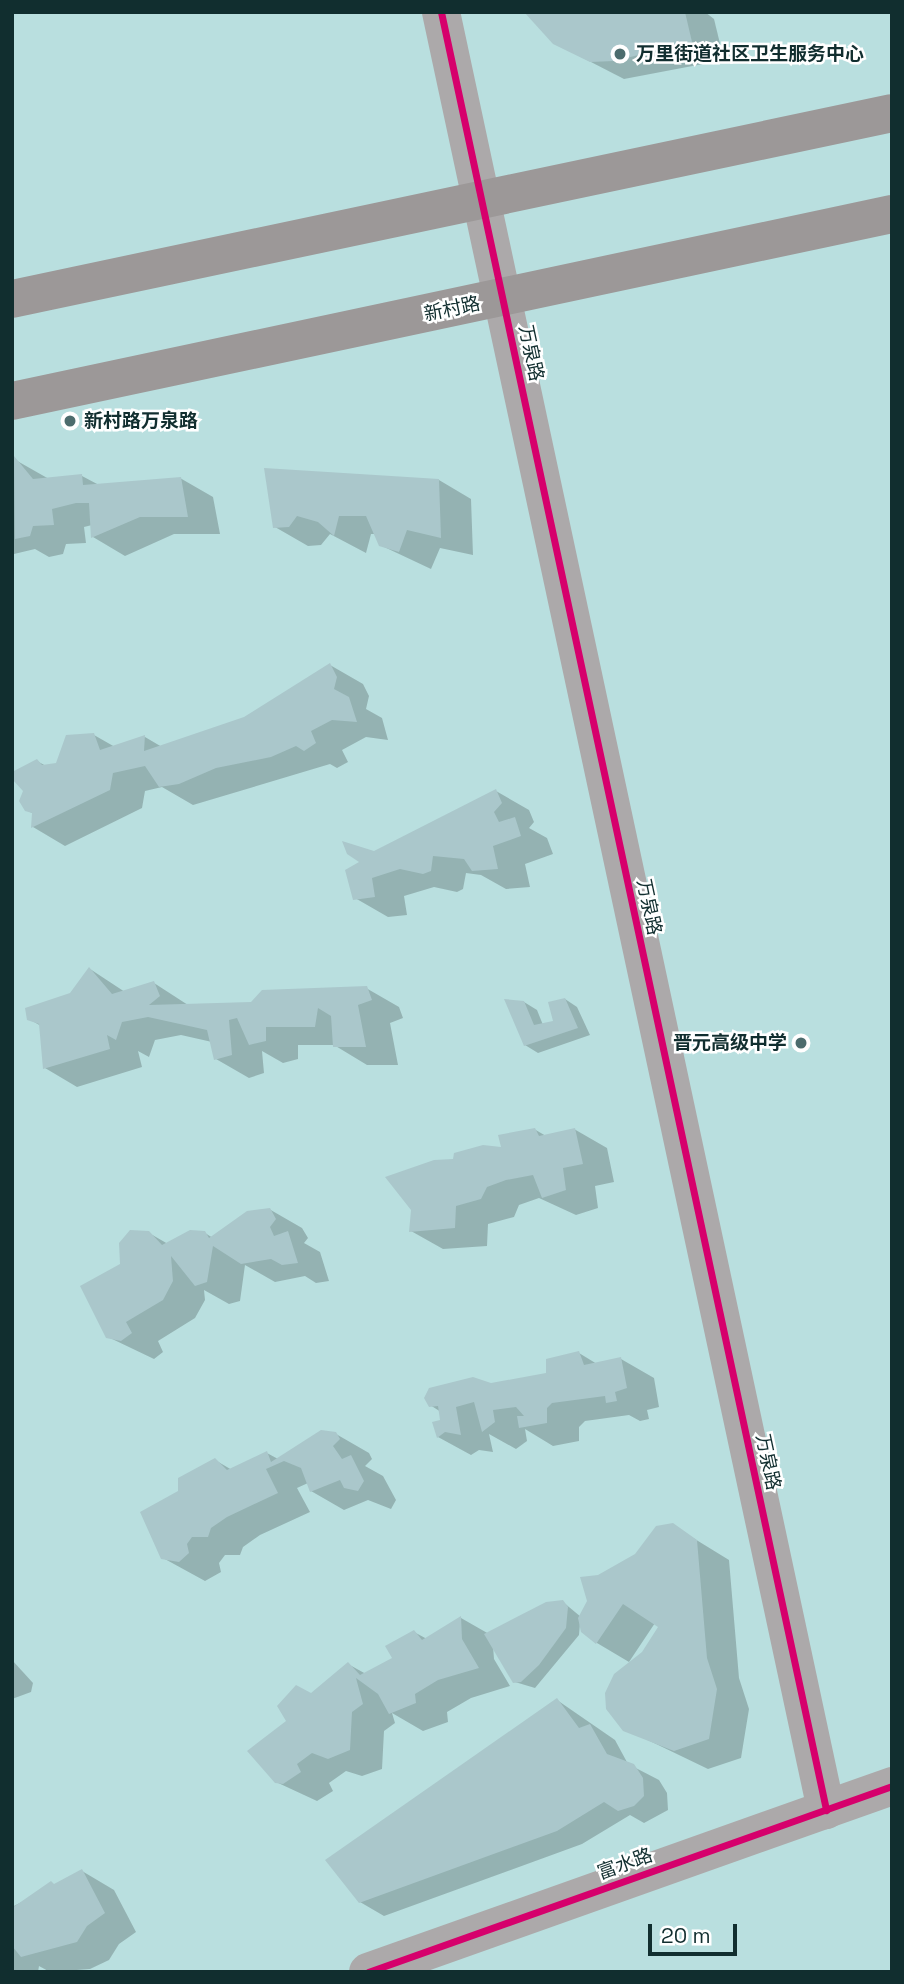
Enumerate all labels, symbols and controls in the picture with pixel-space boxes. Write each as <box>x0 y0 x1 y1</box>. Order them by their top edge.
place label: 万里街道社区卫生服务中心 <box>636 43 864 65</box>
marker: 万里街道社区卫生服务中心 <box>610 44 630 64</box>
street label: 新村路 <box>422 292 482 326</box>
street label: 万泉路 <box>514 323 548 383</box>
place label: 新村路万泉路 <box>84 410 198 432</box>
marker: 新村路万泉路 <box>62 413 78 429</box>
street label: 万泉路 <box>632 877 666 937</box>
place label: 晋元高级中学 <box>673 1032 787 1054</box>
marker: 晋元高级中学 <box>793 1035 809 1051</box>
street label: 万泉路 <box>751 1432 785 1492</box>
street label: 富水路 <box>594 1844 656 1884</box>
scale bar <box>652 1910 741 1954</box>
text: 20 m <box>661 1922 711 1949</box>

